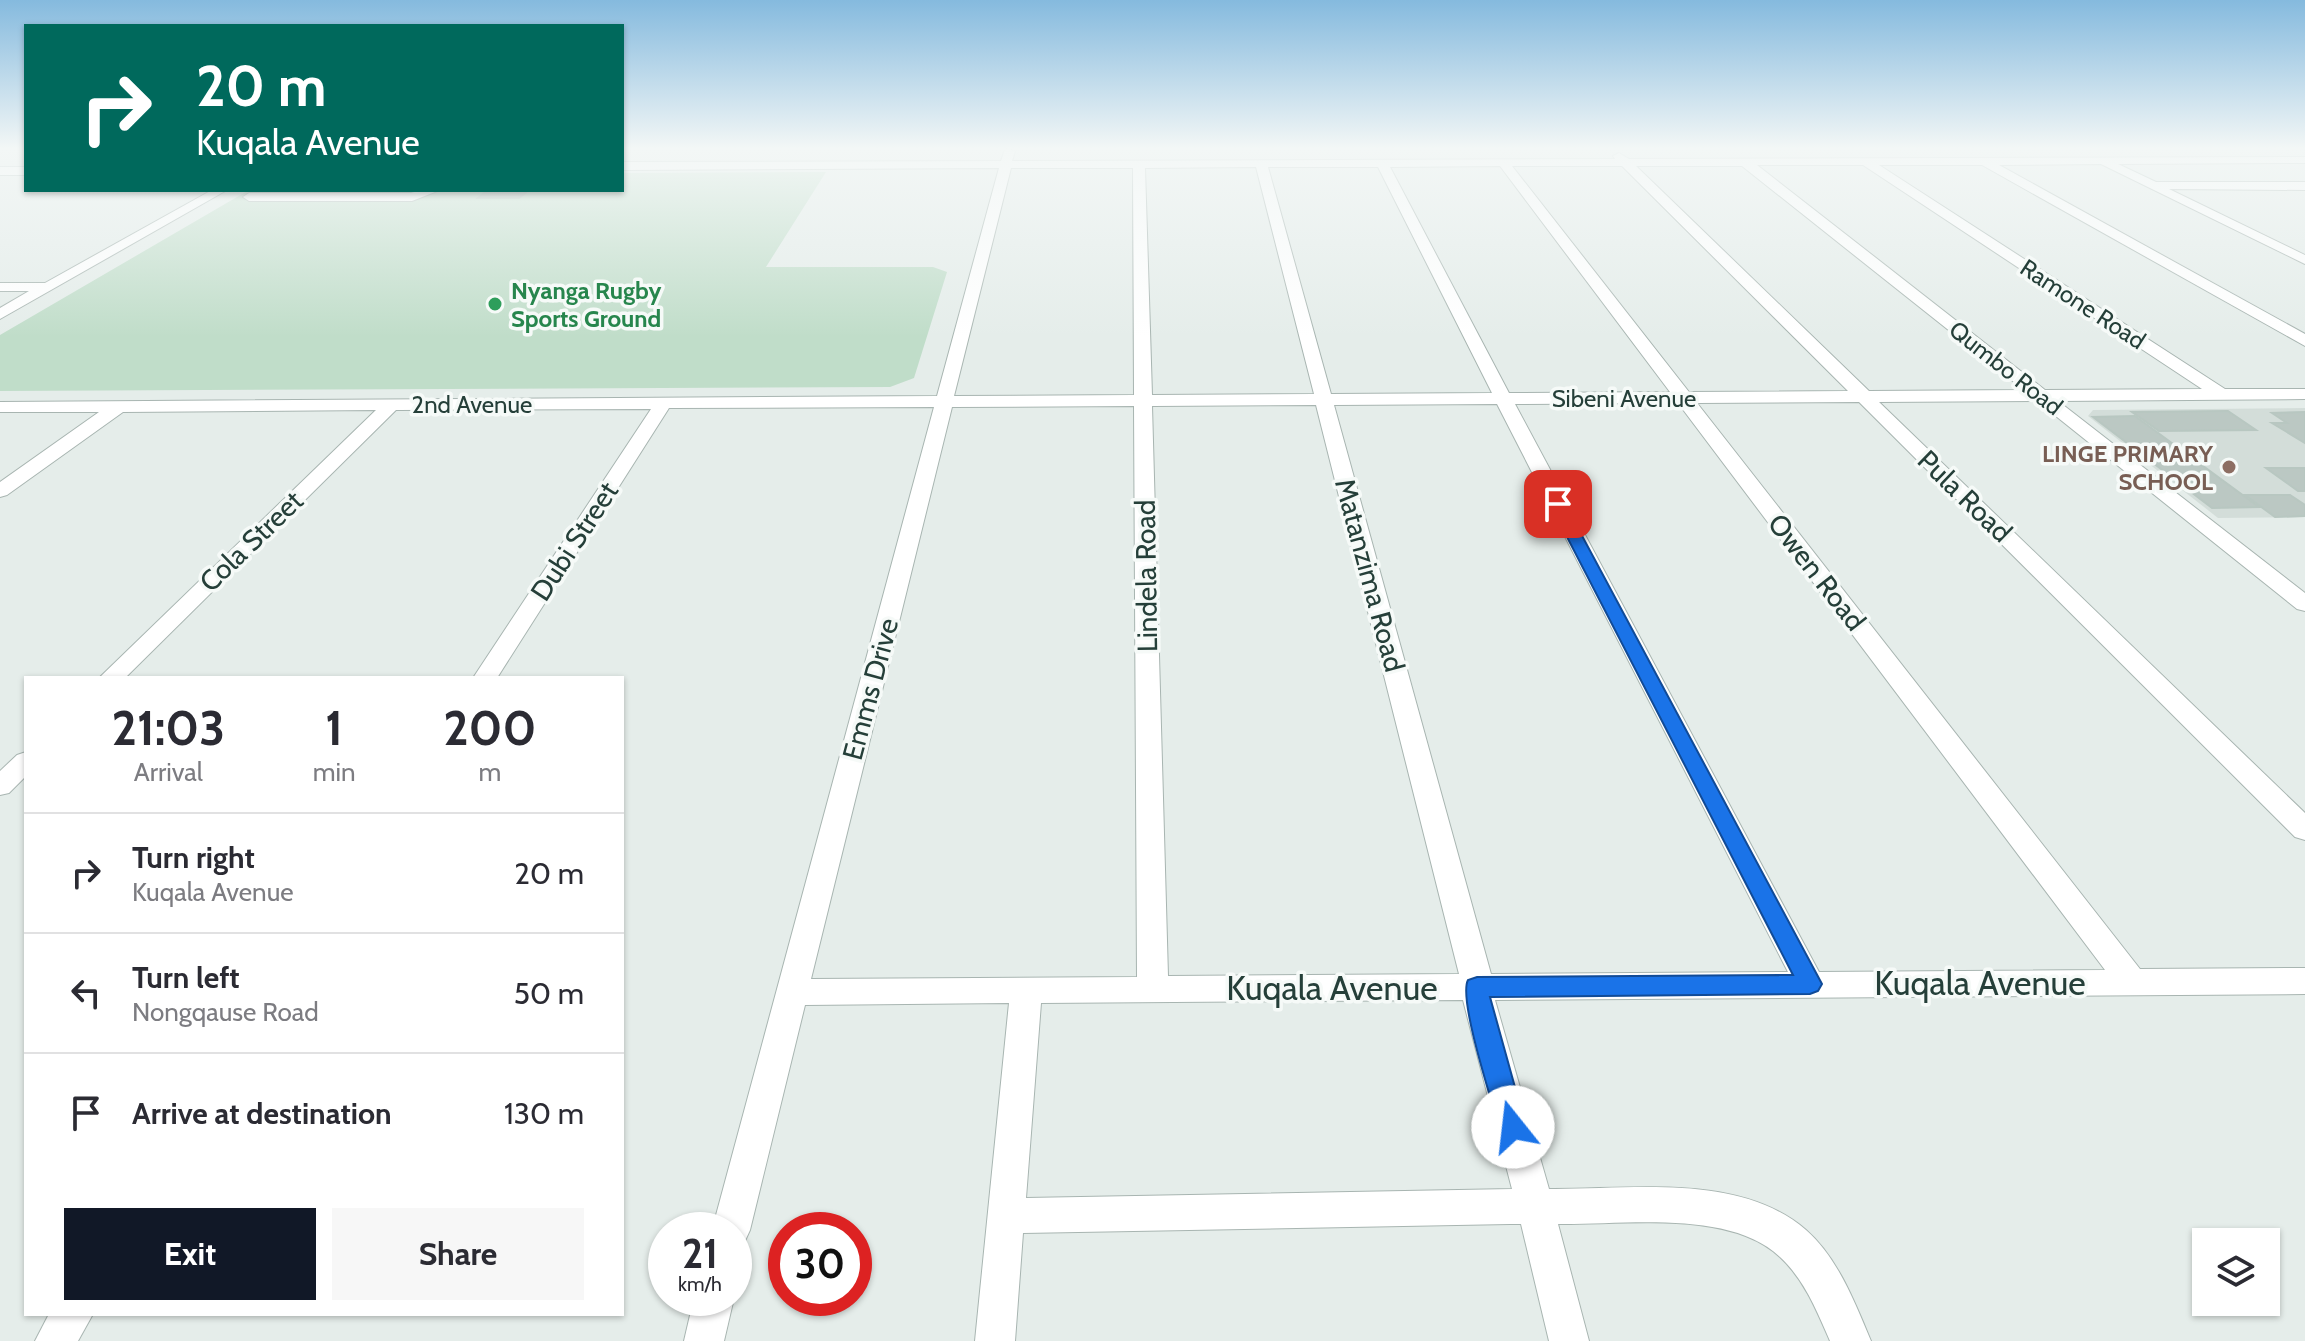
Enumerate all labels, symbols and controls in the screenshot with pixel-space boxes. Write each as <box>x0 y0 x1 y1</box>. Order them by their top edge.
text: 20 m <box>196 52 326 120</box>
icon: right <box>64 56 168 160</box>
text: Kuqala Avenue <box>196 120 420 164</box>
street label: Ramone Road <box>2015 253 2151 355</box>
place label: Nyanga Rugby Sports Ground <box>511 276 662 333</box>
marker: Nyanga Rugby Sports Ground <box>486 295 504 313</box>
street label: Qumbo Road <box>1944 315 2068 421</box>
street label: Sibeni Avenue <box>1552 384 1696 413</box>
street label: 2nd Avenue <box>412 390 532 419</box>
place label: LINGE PRIMARY SCHOOL <box>2042 439 2214 496</box>
street label: Pula Road <box>1911 443 2019 549</box>
marker: LINGE PRIMARY SCHOOL <box>2220 458 2238 476</box>
pin <box>1524 470 1592 538</box>
street label: Dubi Street <box>523 475 625 607</box>
street label: Matanzima Road <box>1328 475 1412 675</box>
icon: arrive <box>1536 482 1580 526</box>
street label: Cola Street <box>192 483 310 599</box>
street label: Lindela Road <box>1128 499 1164 653</box>
street label: Owen Road <box>1761 507 1873 637</box>
street label: Emms Drive <box>835 615 905 763</box>
text: 21:03 <box>112 699 225 757</box>
text: 1 <box>325 699 343 757</box>
text: 200 <box>443 699 536 757</box>
text: Arrival <box>134 756 203 788</box>
text: min <box>313 756 356 788</box>
text: m <box>478 756 501 788</box>
text: Turn right <box>132 839 255 876</box>
icon: right <box>64 851 108 895</box>
text: 20 m <box>514 855 584 892</box>
text: Kuqala Avenue <box>132 876 294 908</box>
text: Turn left <box>132 959 240 996</box>
street label: Kuqala Avenue <box>1874 962 2086 1004</box>
street label: Kuqala Avenue <box>1226 967 1438 1009</box>
icon: left <box>64 971 108 1015</box>
text: 50 m <box>514 975 584 1012</box>
text: Nongqause Road <box>132 996 319 1028</box>
position arrow <box>1471 1085 1555 1169</box>
icon: arrive <box>64 1091 108 1135</box>
text: Arrive at destination <box>132 1095 392 1132</box>
text: 130 m <box>504 1095 584 1132</box>
button: Exit <box>64 1208 316 1300</box>
button: Share <box>332 1208 584 1300</box>
speed limit sign: 30 <box>768 1212 872 1316</box>
map controls <box>2192 1228 2280 1316</box>
button: layers <box>2192 1228 2280 1316</box>
text: 21 <box>682 1229 718 1278</box>
text: km/h <box>678 1272 722 1296</box>

